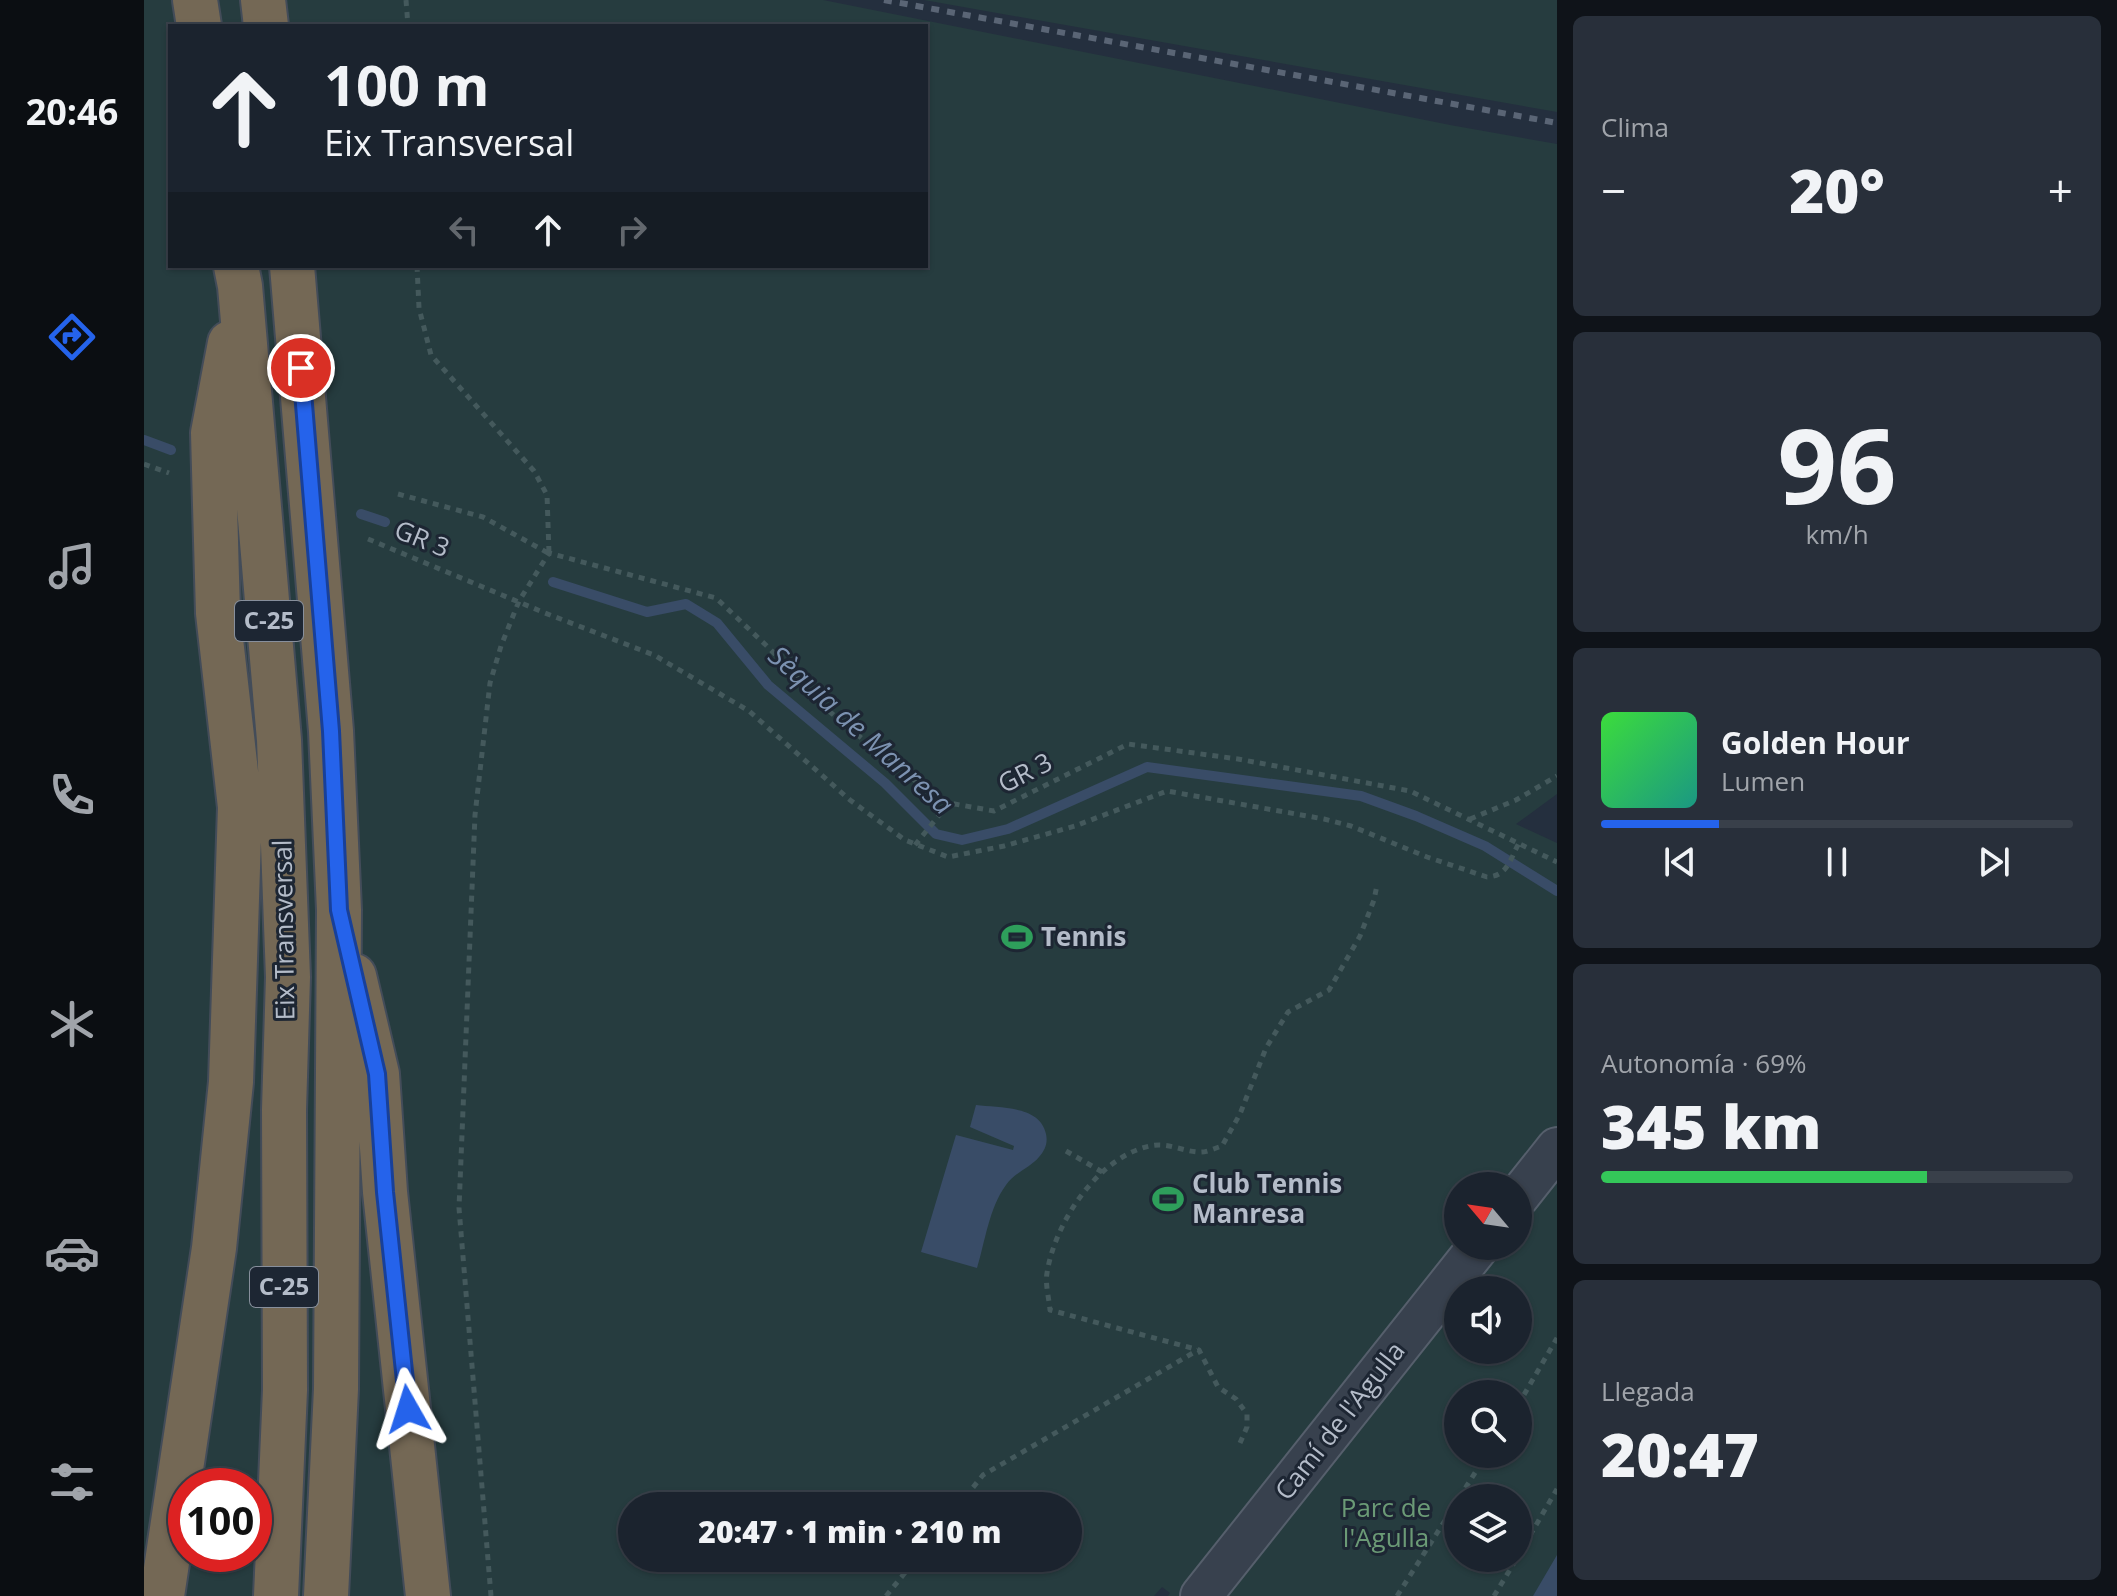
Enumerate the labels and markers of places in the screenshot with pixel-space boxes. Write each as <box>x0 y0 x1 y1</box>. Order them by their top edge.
pin <box>267 334 335 402</box>
place label: Tennis <box>1041 918 1126 954</box>
sports icon: Tennis <box>1000 920 1034 954</box>
place label: Club Tennis Manresa <box>1192 1165 1342 1231</box>
sports icon: Club Tennis Manresa <box>1151 1182 1185 1216</box>

